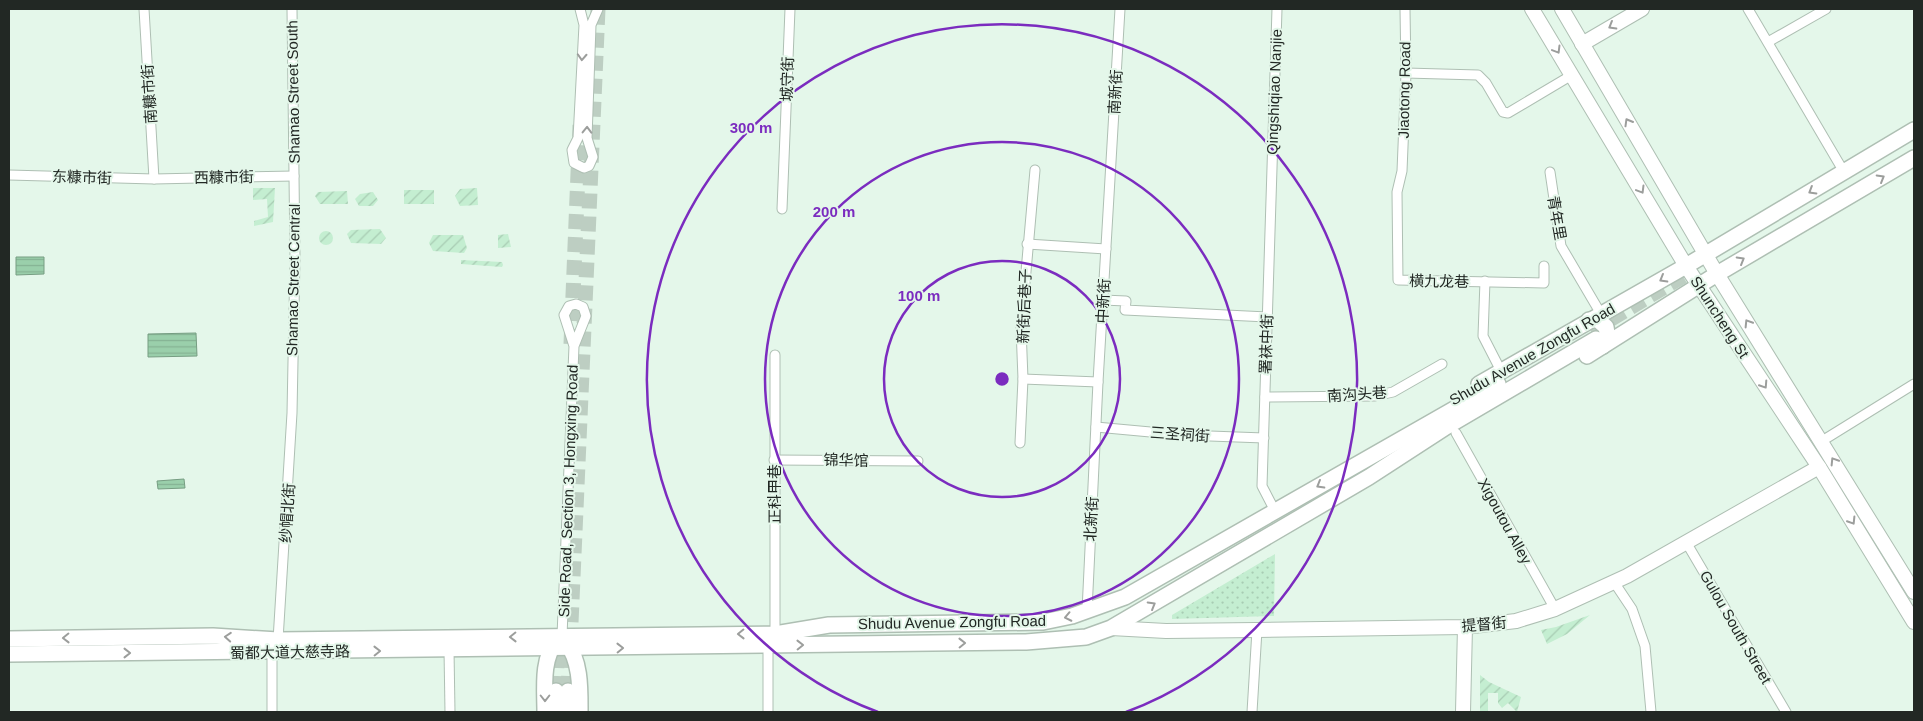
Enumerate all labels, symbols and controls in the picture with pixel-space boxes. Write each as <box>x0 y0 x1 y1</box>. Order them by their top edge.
street label: Shamao Street South <box>283 20 303 164</box>
one-way arrow <box>1609 20 1618 30</box>
street label: Qingshiqiao Nanjie <box>1263 29 1285 155</box>
street label: Jiaotong Road <box>1395 41 1413 139</box>
one-way arrow <box>1551 45 1561 54</box>
one-way arrow <box>577 53 588 61</box>
street label: 城守街 <box>778 56 796 102</box>
street label: 南糠市街 <box>138 63 160 125</box>
street label: 南新街 <box>1105 69 1125 115</box>
one-way arrow <box>1624 118 1634 127</box>
text: 300 m <box>730 119 772 136</box>
one-way arrow <box>582 126 593 134</box>
street label: 东糠市街 <box>52 167 112 187</box>
street label: 西糠市街 <box>194 168 254 186</box>
one-way arrow <box>1875 174 1884 184</box>
one-way arrow <box>1809 184 1818 194</box>
one-way arrow <box>1634 185 1644 194</box>
street label: 青年里 <box>1545 194 1569 242</box>
text: 200 m <box>813 203 855 220</box>
street label: Shamao Street Central <box>283 204 303 356</box>
one-way arrow <box>1735 257 1744 267</box>
street label: 新街后巷子 <box>1014 268 1034 344</box>
street label: 横九龙巷 <box>1409 272 1469 290</box>
one-way arrow <box>1660 272 1669 282</box>
street label: Shuncheng St <box>1687 273 1753 362</box>
street label: 中新街 <box>1093 278 1113 324</box>
text: 100 m <box>898 287 940 304</box>
street label: Shudu Avenue Zongfu Road <box>1446 300 1618 408</box>
street label: 署袜中街 <box>1256 314 1276 374</box>
one-way arrow <box>1744 319 1754 328</box>
street label: Side Road, Section 3, Hongxing Road <box>555 364 581 618</box>
centre of rings <box>993 370 1011 388</box>
one-way arrow <box>1758 379 1768 388</box>
street label: 南沟头巷 <box>1326 383 1388 405</box>
street label: 三圣祠街 <box>1149 423 1211 445</box>
street label: 锦华馆 <box>823 451 869 469</box>
one-way arrow <box>1831 457 1841 466</box>
street label: 正科甲巷 <box>766 464 783 524</box>
street label: Xigoutou Alley <box>1475 475 1536 567</box>
one-way arrow <box>1316 479 1325 489</box>
street label: 纱帽北街 <box>276 482 298 544</box>
street label: 北新街 <box>1081 496 1101 542</box>
one-way arrow <box>1846 516 1856 525</box>
street label: Gulou South Street <box>1697 568 1776 687</box>
one-way arrow <box>1146 601 1155 611</box>
one-way arrow <box>1064 611 1073 622</box>
street label: Shudu Avenue Zongfu Road <box>858 612 1046 632</box>
street label: 提督街 <box>1461 614 1507 634</box>
one-way arrow <box>736 629 744 639</box>
one-way arrow <box>224 631 232 642</box>
one-way arrow <box>509 632 516 642</box>
one-way arrow <box>61 633 69 643</box>
one-way arrow <box>959 638 967 649</box>
one-way arrow <box>796 640 804 650</box>
street label: 蜀都大道大慈寺路 <box>230 642 350 662</box>
one-way arrow <box>616 642 624 653</box>
one-way arrow <box>374 646 382 656</box>
one-way arrow <box>124 648 132 658</box>
one-way arrow <box>540 694 550 702</box>

